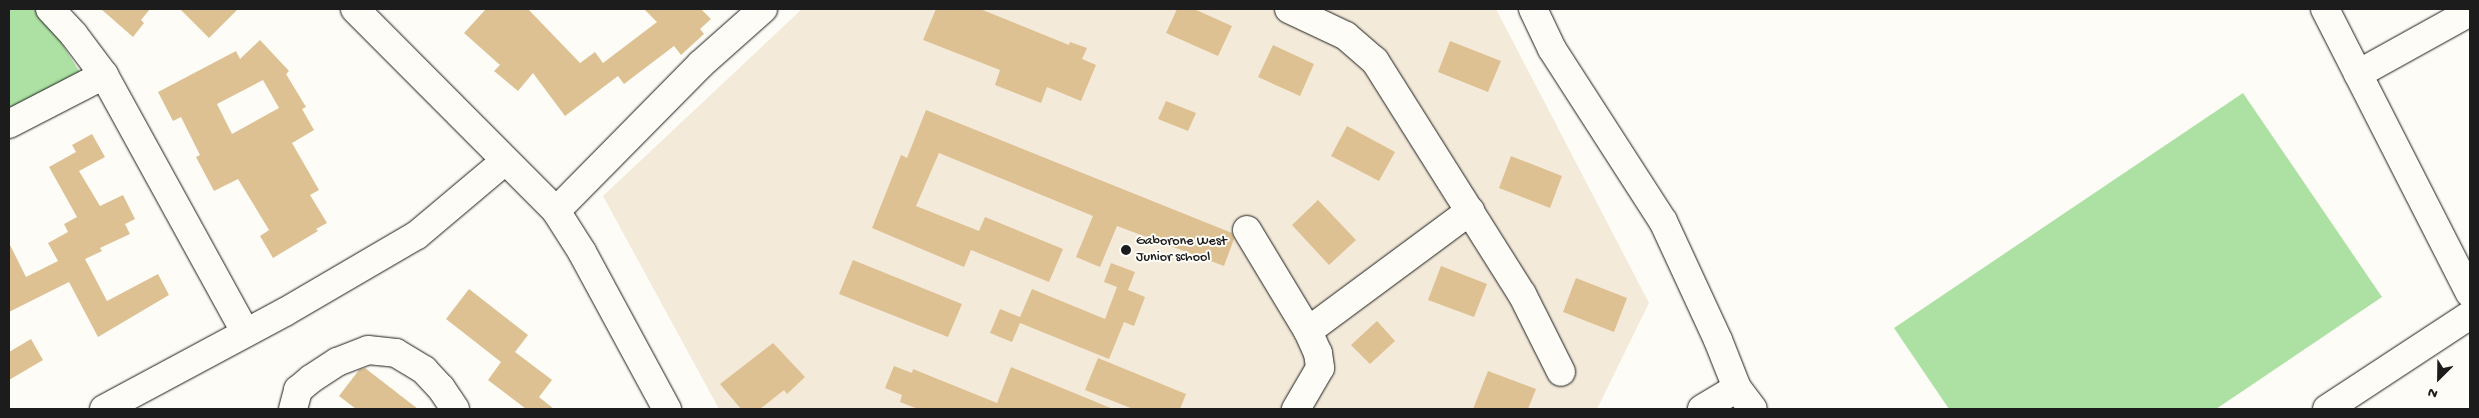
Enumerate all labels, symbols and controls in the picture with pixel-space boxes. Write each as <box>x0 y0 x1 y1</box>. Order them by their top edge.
place label: Gaborone West Junior school <box>1136 234 1227 266</box>
marker: Gaborone West Junior school <box>1120 244 1132 256</box>
north arrow <box>2414 353 2464 403</box>
text: N <box>2425 383 2440 402</box>

